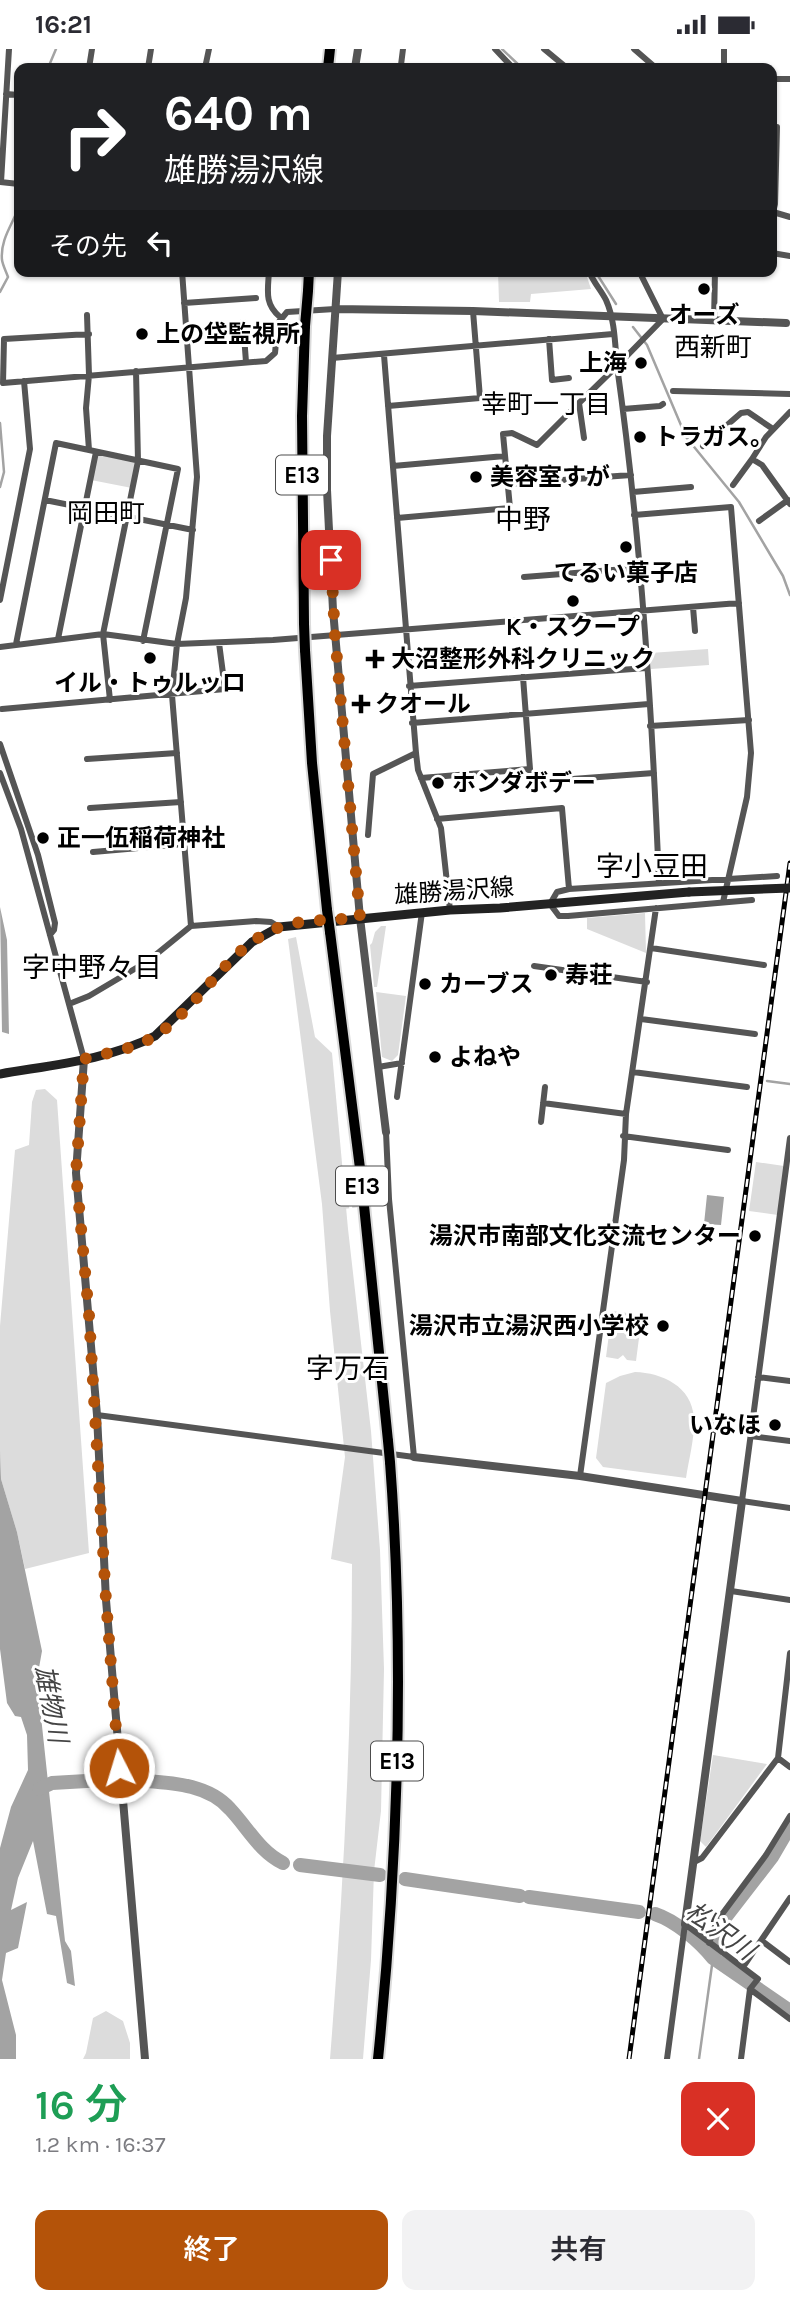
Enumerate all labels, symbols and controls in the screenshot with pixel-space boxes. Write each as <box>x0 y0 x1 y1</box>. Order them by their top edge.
text: 16:21 <box>35 9 92 40</box>
text: 640 m <box>164 85 313 142</box>
icon: right <box>49 91 140 182</box>
text: 雄勝湯沢線 <box>164 152 324 189</box>
icon: left <box>141 224 179 262</box>
text: その先 <box>49 231 127 262</box>
marker: オーズ <box>696 281 712 297</box>
place label: オーズ <box>669 301 739 329</box>
place label: 上の垈監視所 <box>156 320 300 348</box>
marker: 上の垈監視所 <box>134 326 150 342</box>
district label: 西新町 <box>674 332 752 363</box>
place label: 上海 <box>579 349 627 377</box>
marker: 上海 <box>633 355 649 371</box>
district label: 幸町一丁目 <box>481 389 611 420</box>
place label: トラガス。 <box>654 423 774 451</box>
marker: トラガス。 <box>632 429 648 445</box>
road number: E13 <box>276 455 328 495</box>
place label: 美容室すが <box>490 463 610 491</box>
marker: 美容室すが <box>468 469 484 485</box>
district label: 岡田町 <box>67 498 145 529</box>
district label: 中野 <box>495 503 551 536</box>
pin <box>301 530 361 590</box>
marker: てるい菓子店 <box>618 539 634 555</box>
icon: arrive <box>312 541 350 579</box>
place label: てるい菓子店 <box>554 559 698 587</box>
marker: K・スクープ <box>565 593 581 609</box>
place label: K・スクープ <box>506 613 640 641</box>
place label: 大沼整形外科クリニック <box>391 645 655 673</box>
marker: 大沼整形外科クリニック <box>365 649 385 669</box>
marker: イル・トゥルッロ <box>142 650 158 666</box>
place label: イル・トゥルッロ <box>54 669 246 697</box>
place label: クオール <box>375 690 471 718</box>
marker: クオール <box>353 696 369 712</box>
place label: ホンダボデー <box>452 769 596 797</box>
marker: ホンダボデー <box>430 775 446 791</box>
place label: 正一伍稲荷神社 <box>57 824 225 852</box>
marker: 正一伍稲荷神社 <box>35 830 51 846</box>
district label: 字小豆田 <box>596 850 708 883</box>
street label: 雄勝湯沢線 <box>393 873 515 909</box>
district label: 字中野々目 <box>22 951 162 984</box>
place label: 寿荘 <box>565 961 613 989</box>
marker: 寿荘 <box>543 967 559 983</box>
place label: カーブス <box>439 970 534 998</box>
marker: カーブス <box>417 976 433 992</box>
place label: よねや <box>449 1043 521 1071</box>
marker: よねや <box>427 1049 443 1065</box>
road number: E13 <box>336 1167 388 1205</box>
place label: 湯沢市南部文化交流センター <box>429 1222 741 1250</box>
marker: 湯沢市南部文化交流センター <box>747 1228 763 1244</box>
place label: 湯沢市立湯沢西小学校 <box>409 1312 649 1340</box>
marker: 湯沢市立湯沢西小学校 <box>655 1318 671 1334</box>
district label: 字万石 <box>306 1352 390 1385</box>
place label: いなほ <box>689 1411 761 1439</box>
marker: いなほ <box>767 1417 783 1433</box>
water label: 雄物川 <box>28 1663 74 1748</box>
position arrow <box>82 1731 156 1805</box>
road number: E13 <box>371 1742 423 1781</box>
water label: 松沢川 <box>679 1896 763 1968</box>
text: 16 分 <box>35 2080 127 2130</box>
button: close <box>681 2082 755 2156</box>
text: 1.2 km · 16:37 <box>35 2131 165 2158</box>
button: 終了 <box>35 2210 388 2290</box>
button: 共有 <box>402 2210 755 2290</box>

